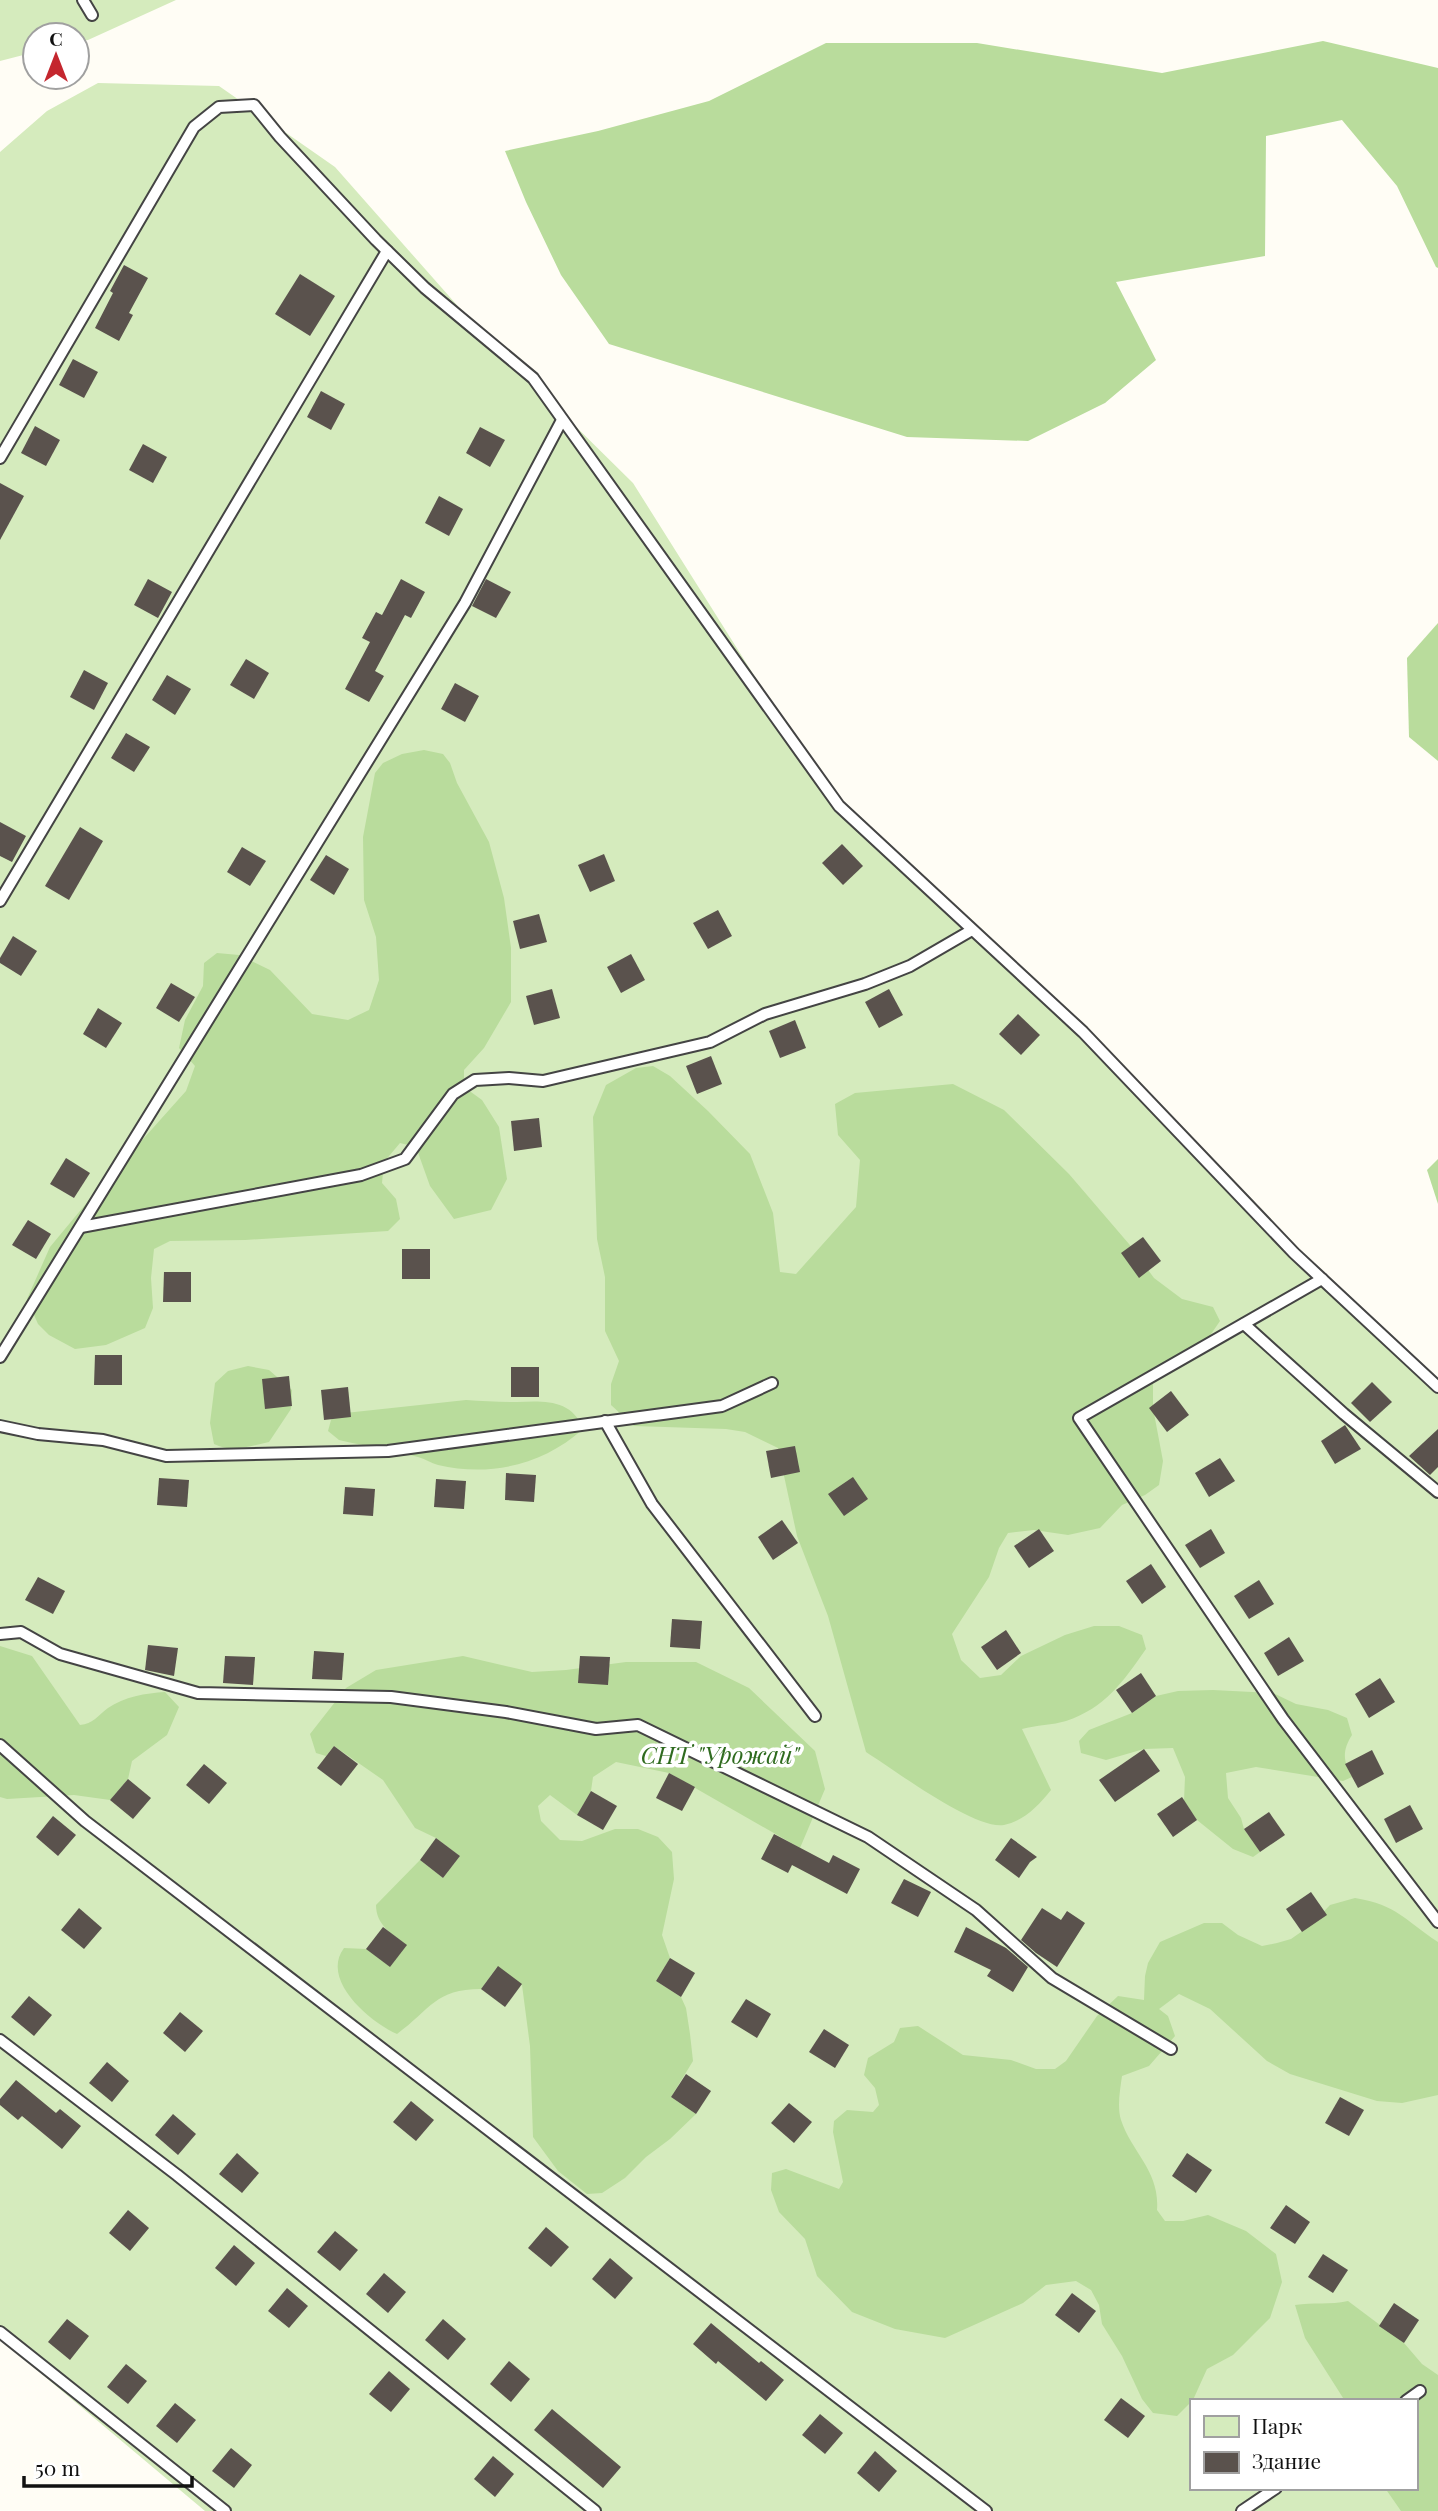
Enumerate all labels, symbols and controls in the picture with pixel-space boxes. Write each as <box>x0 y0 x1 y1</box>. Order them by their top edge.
north arrow <box>21 21 91 91</box>
text: С <box>49 25 63 51</box>
park label: СНТ "Урожай" <box>641 1738 801 1770</box>
legend <box>1190 2399 1417 2490</box>
text: Парк <box>1252 2411 1302 2439</box>
scale bar <box>24 2444 192 2488</box>
text: Здание <box>1252 2446 1321 2474</box>
text: 50 m <box>35 2453 81 2481</box>

